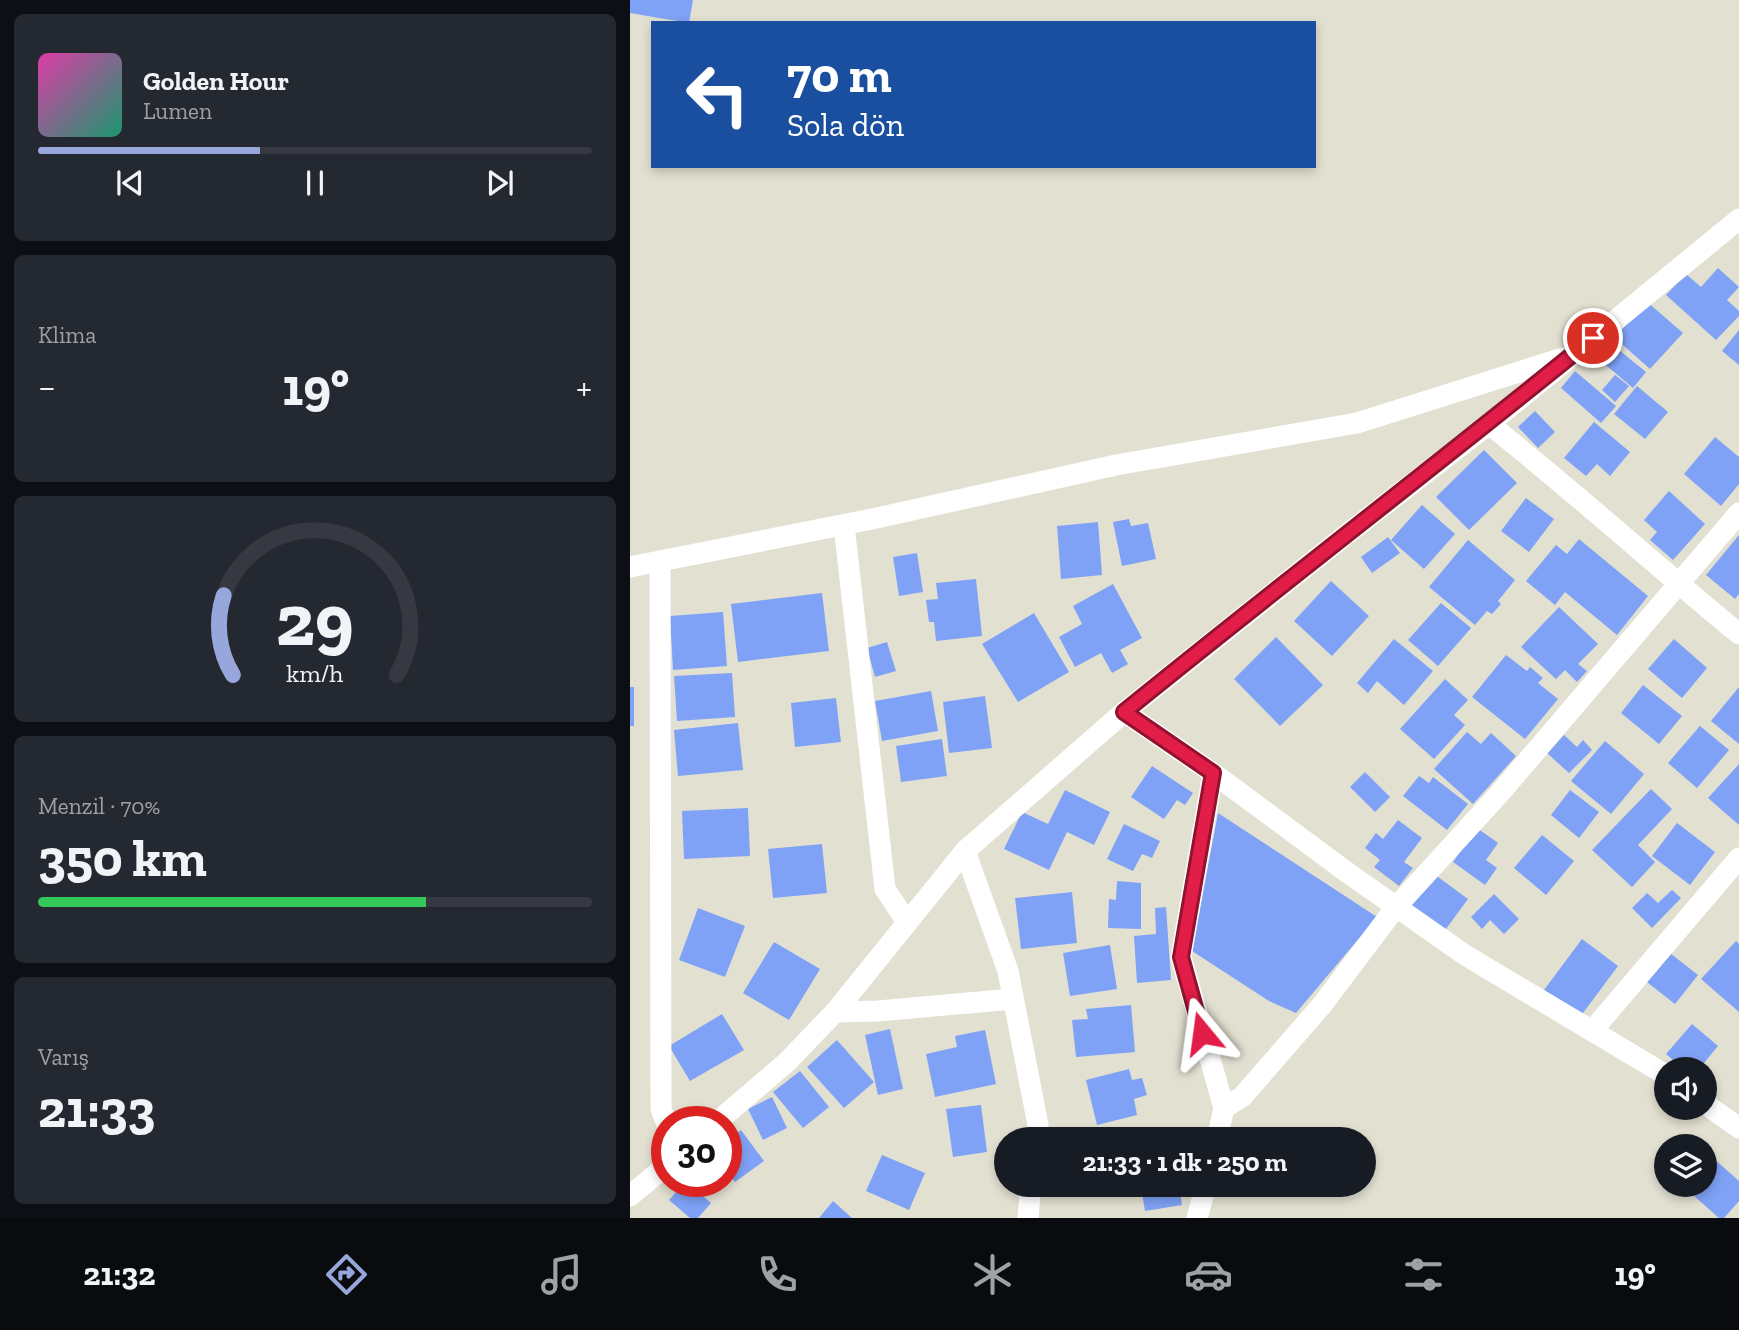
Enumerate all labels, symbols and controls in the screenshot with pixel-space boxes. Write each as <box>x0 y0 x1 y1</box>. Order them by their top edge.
text: 70 m <box>787 46 892 105</box>
icon: left <box>672 49 763 140</box>
text: Golden Hour <box>143 65 289 97</box>
text: Lumen <box>143 97 212 125</box>
text: Sola dön <box>787 106 904 144</box>
icon: previous <box>111 164 149 202</box>
icon: pause <box>296 164 334 202</box>
icon: next <box>481 164 519 202</box>
pin <box>1563 308 1623 368</box>
icon: arrive <box>1574 319 1612 357</box>
text: Klima <box>38 321 96 349</box>
text: 19° <box>282 356 349 418</box>
text: − <box>38 364 56 410</box>
text: + <box>576 364 592 410</box>
text: 29 <box>276 576 354 664</box>
text: km/h <box>286 658 344 688</box>
text: Menzil · 70% <box>38 792 160 820</box>
text: 350 km <box>38 827 207 889</box>
position arrow <box>1165 996 1239 1070</box>
text: Varış <box>38 1043 89 1071</box>
map controls <box>1654 1057 1717 1197</box>
button: sound <box>1654 1057 1717 1120</box>
text: 21:33 <box>38 1078 155 1140</box>
speed limit sign: 30 <box>651 1106 742 1197</box>
button: layers <box>1654 1134 1717 1197</box>
text: 21:33 · 1 dk · 250 m <box>1083 1146 1287 1178</box>
icon: directions <box>322 1250 371 1299</box>
icon: music <box>537 1250 586 1299</box>
icon: phone <box>753 1250 802 1299</box>
icon: climate <box>968 1250 1017 1299</box>
icon: car <box>1184 1250 1233 1299</box>
icon: filters <box>1399 1250 1448 1299</box>
text: 21:32 <box>83 1255 156 1293</box>
text: 19° <box>1614 1255 1656 1293</box>

